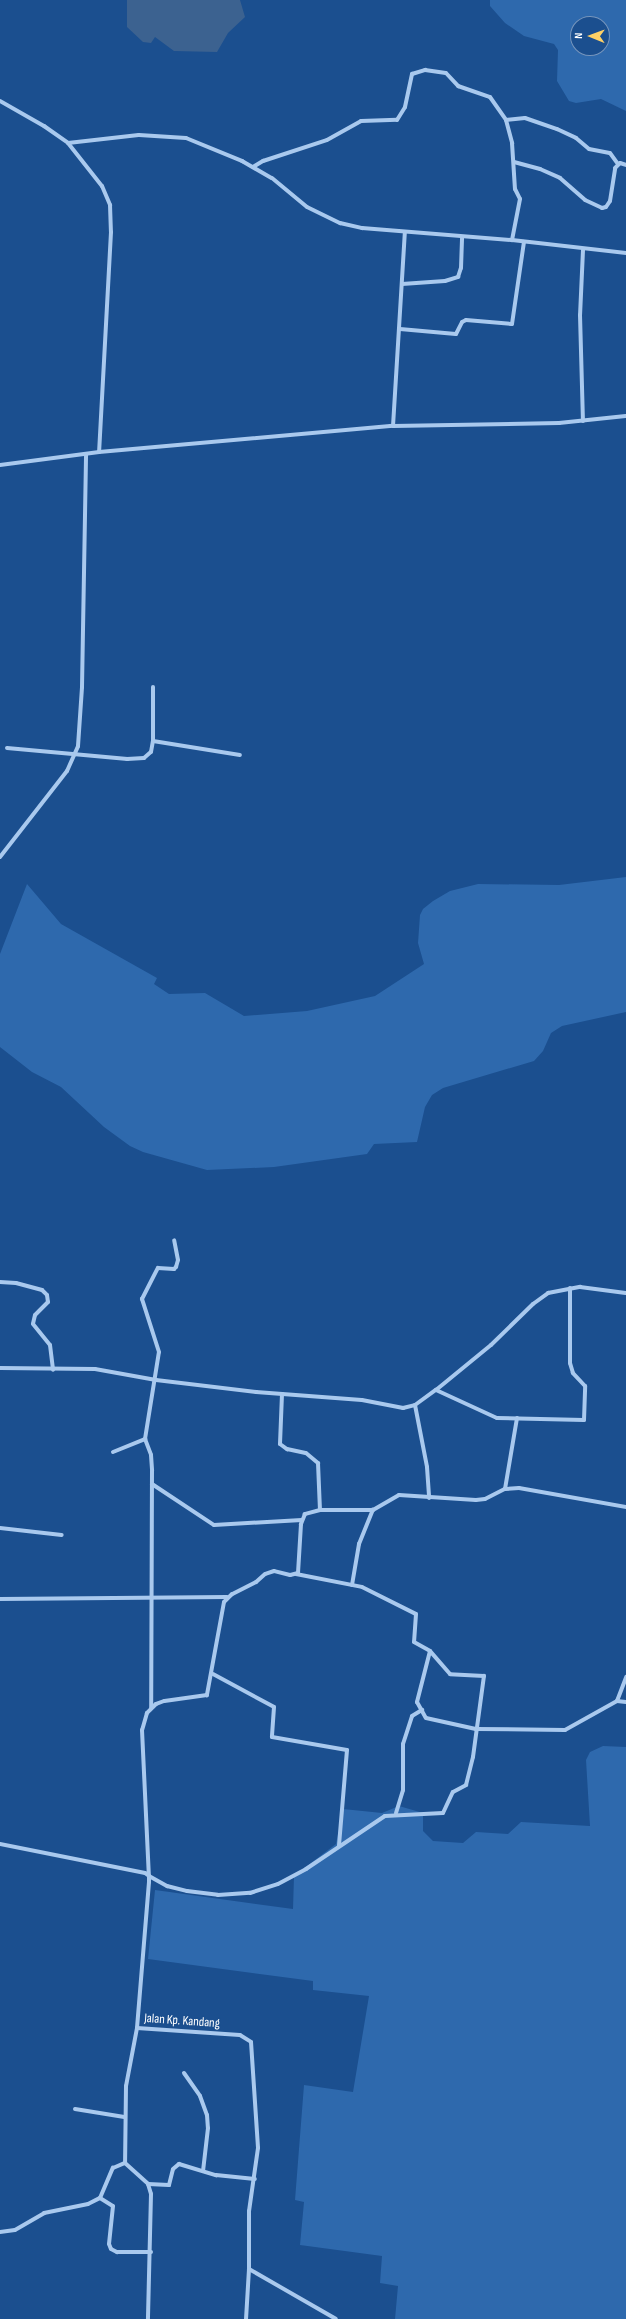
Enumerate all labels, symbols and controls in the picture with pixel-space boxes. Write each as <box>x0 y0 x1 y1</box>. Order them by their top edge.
north arrow <box>570 16 610 56</box>
text: N <box>572 33 585 39</box>
street label: Jalan Kp. Kandang <box>144 2011 220 2031</box>

